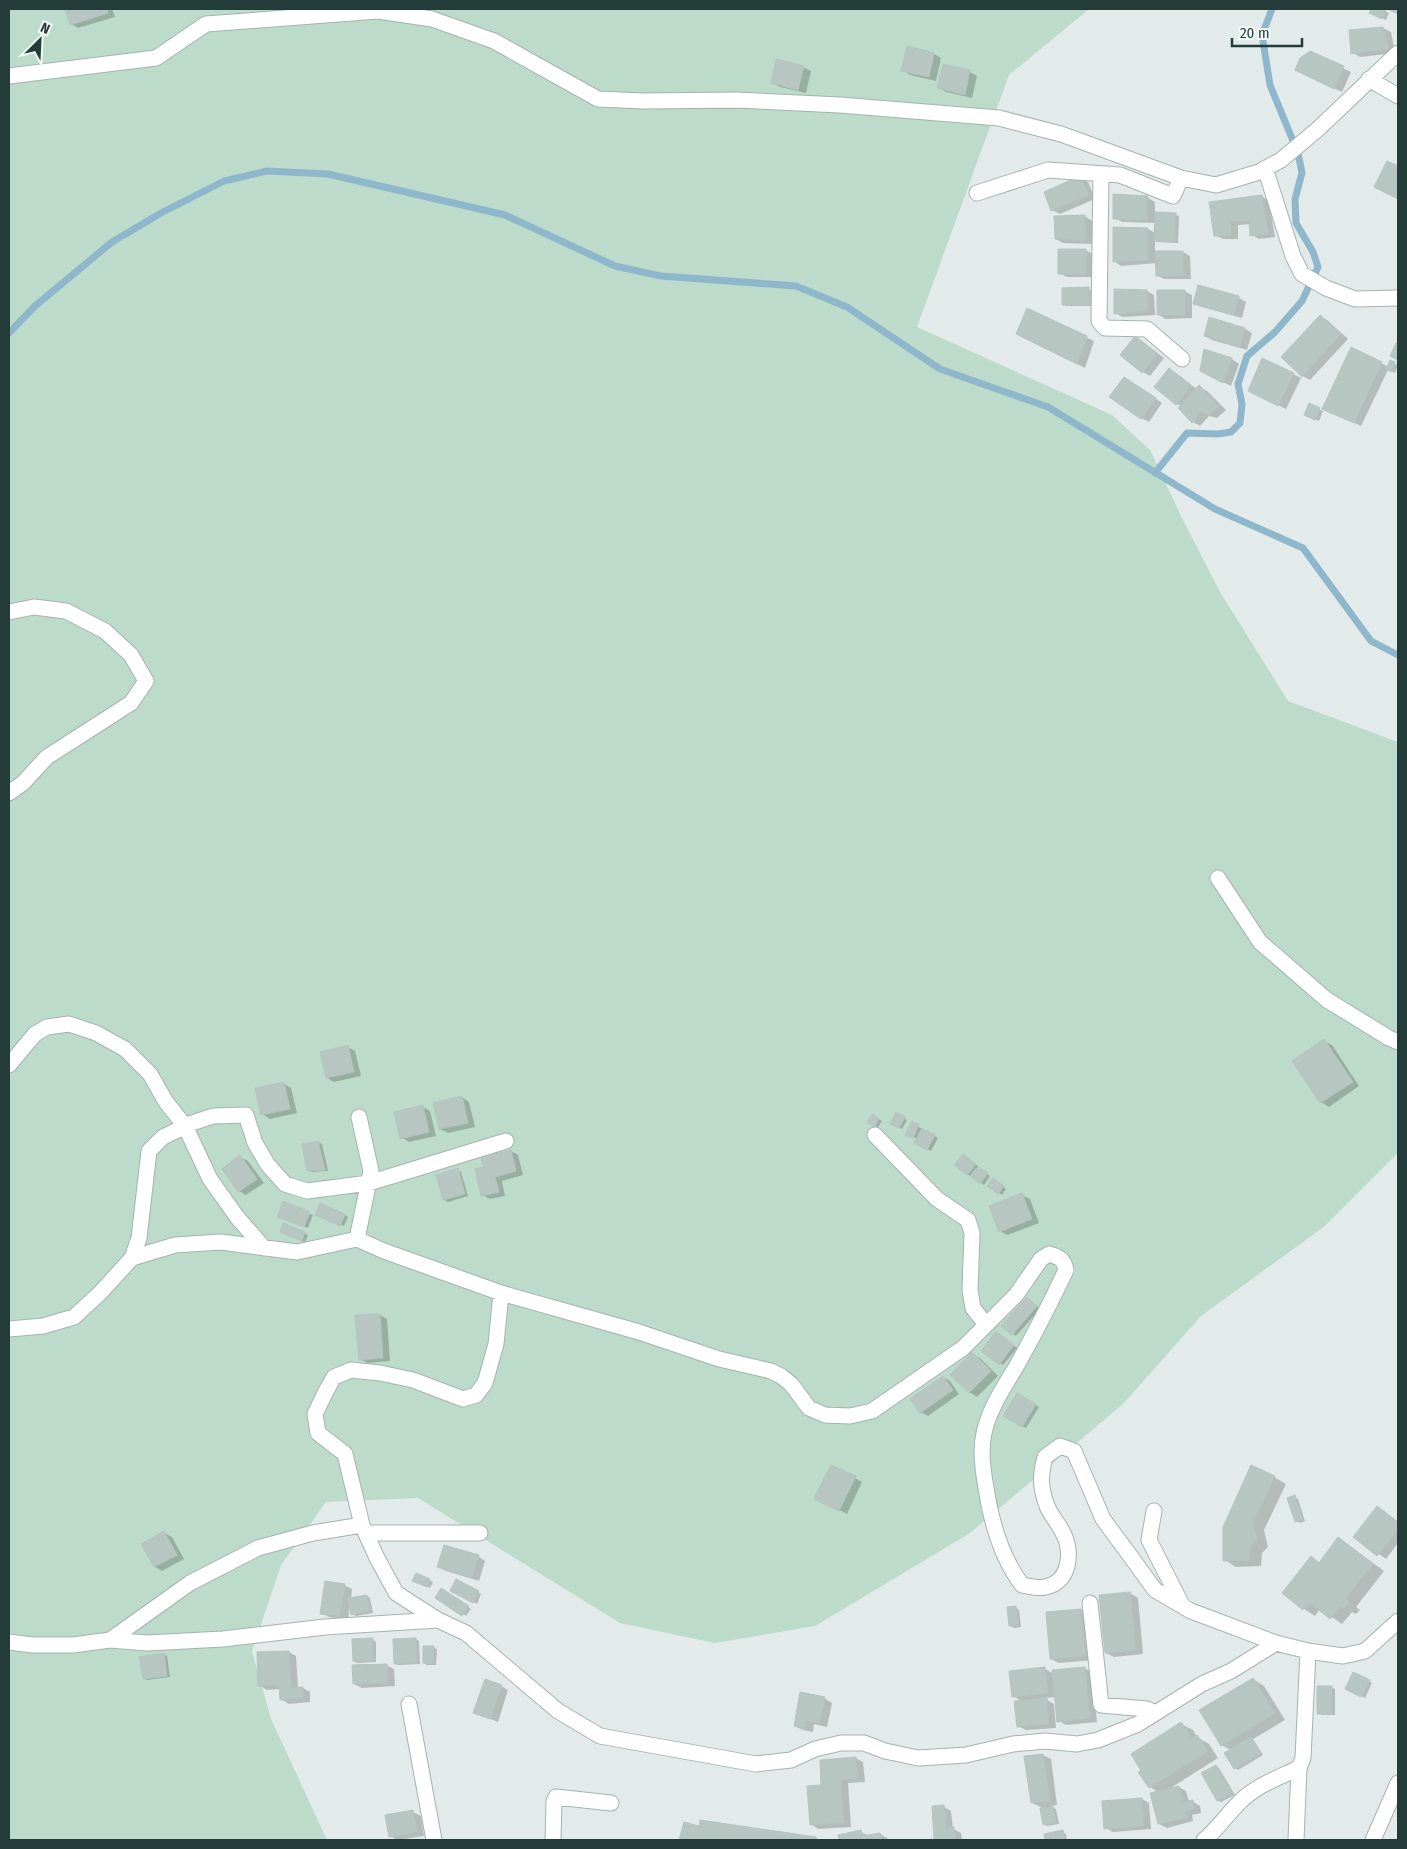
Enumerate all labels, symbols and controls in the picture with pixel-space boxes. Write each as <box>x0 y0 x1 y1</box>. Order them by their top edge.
north arrow <box>15 15 65 65</box>
scale bar <box>1232 15 1302 47</box>
text: N <box>38 19 52 38</box>
text: 20 m <box>1240 24 1270 42</box>

